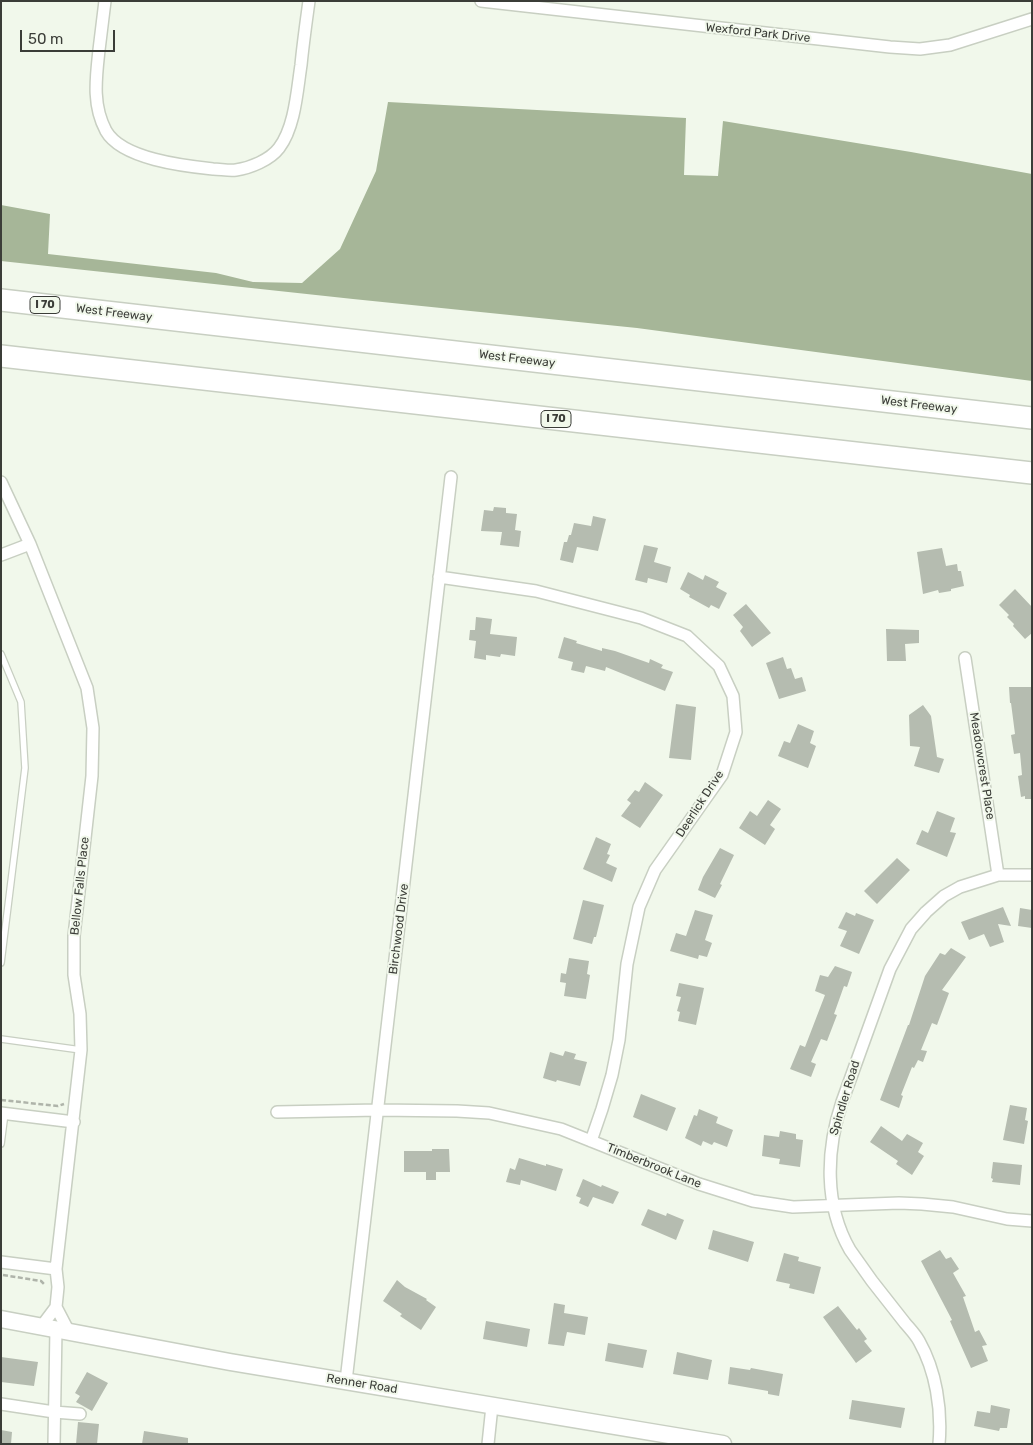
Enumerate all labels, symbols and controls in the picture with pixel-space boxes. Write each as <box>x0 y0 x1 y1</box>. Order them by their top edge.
scale bar <box>22 20 118 52</box>
street label: Wexford Park Drive <box>705 20 811 46</box>
text: 50 m <box>28 30 63 48</box>
road number: I 70 <box>30 296 60 314</box>
street label: West Freeway <box>75 301 153 325</box>
street label: West Freeway <box>478 347 556 371</box>
street label: West Freeway <box>880 393 958 417</box>
road number: I 70 <box>541 410 571 428</box>
street label: Meadowcrest Place <box>966 711 998 821</box>
street label: Deerlick Drive <box>673 768 727 840</box>
street label: Bellow Falls Place <box>68 836 92 936</box>
street label: Birchwood Drive <box>386 883 412 975</box>
street label: Spindler Road <box>827 1059 863 1137</box>
street label: Timberbrook Lane <box>605 1140 703 1192</box>
street label: Renner Road <box>325 1371 399 1397</box>

